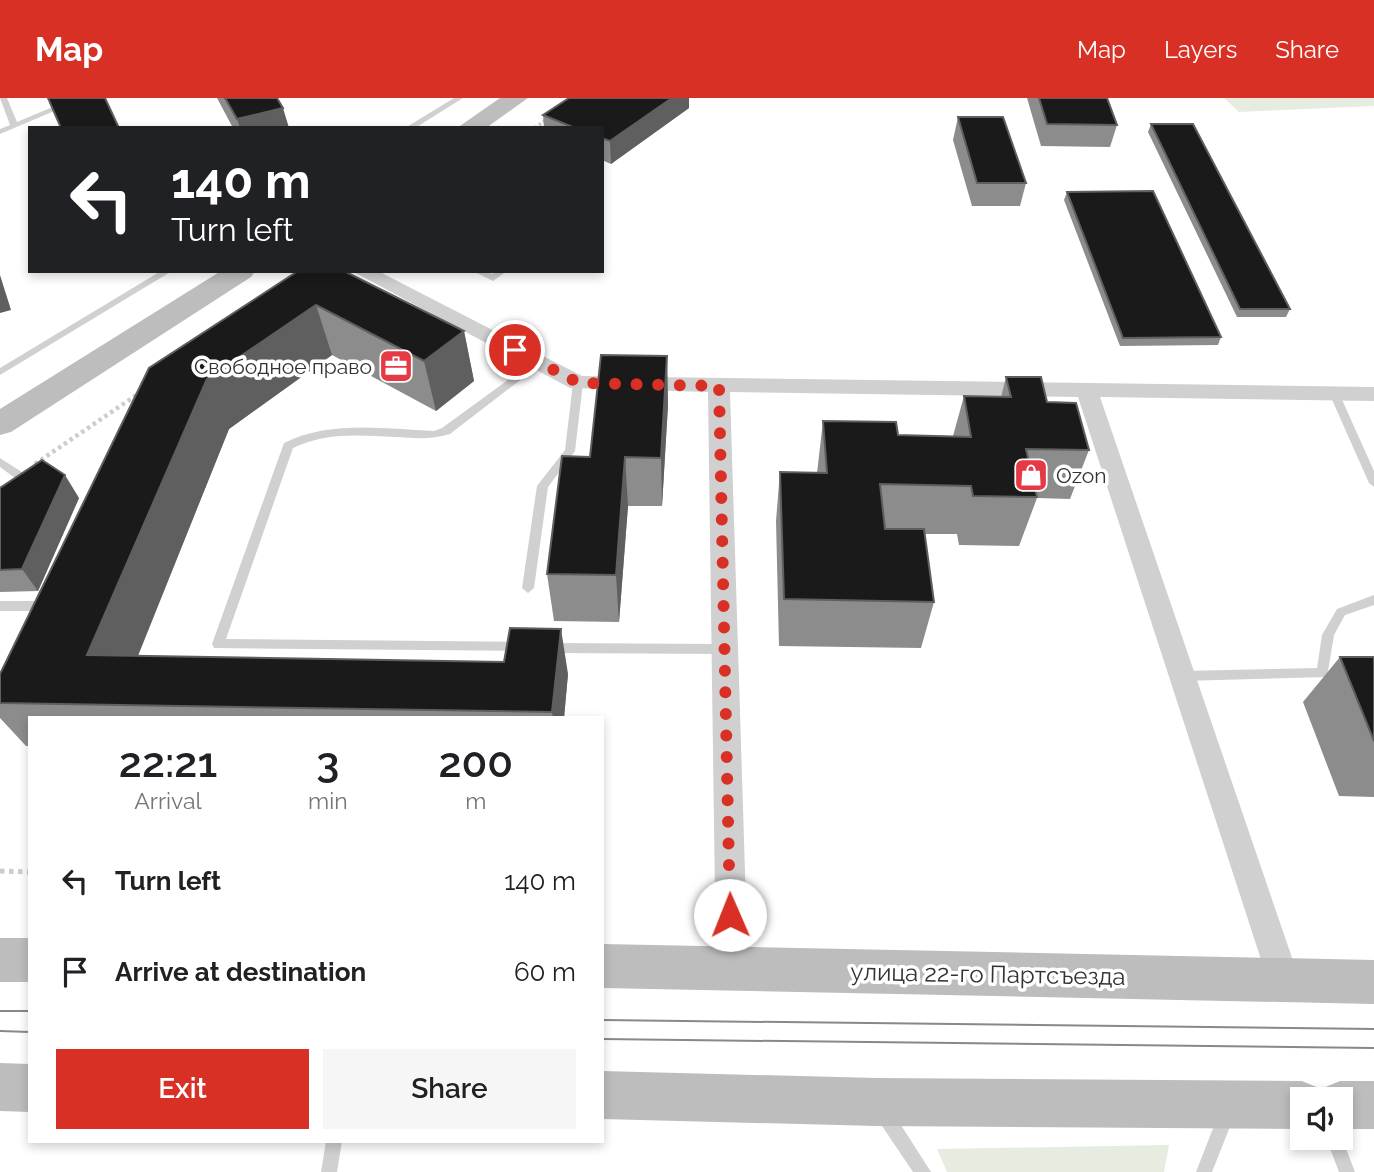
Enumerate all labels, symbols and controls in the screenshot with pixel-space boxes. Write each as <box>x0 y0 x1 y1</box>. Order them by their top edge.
text: Map <box>35 30 103 69</box>
text: Map <box>1077 35 1126 64</box>
text: Layers <box>1164 35 1237 64</box>
text: Share <box>1275 35 1339 64</box>
text: 140 m <box>171 152 311 209</box>
icon: left <box>56 154 147 245</box>
text: Turn left <box>171 211 293 248</box>
pin <box>485 320 545 380</box>
icon: arrive <box>496 331 534 369</box>
office icon: Свободное право <box>377 347 415 385</box>
place label: Свободное право <box>194 354 372 379</box>
shop icon: Ozon <box>1012 456 1050 494</box>
place label: Ozon <box>1056 463 1107 488</box>
text: 22:21 <box>119 738 217 787</box>
text: 3 <box>316 738 339 787</box>
text: 200 <box>438 738 513 787</box>
text: Arrival <box>134 787 202 814</box>
text: min <box>308 787 348 814</box>
text: m <box>465 787 486 814</box>
icon: left <box>56 862 94 900</box>
text: Turn left <box>115 866 221 896</box>
text: 140 m <box>504 866 576 896</box>
position arrow <box>693 878 767 952</box>
icon: arrive <box>56 953 94 991</box>
text: Arrive at destination <box>115 957 366 987</box>
text: 60 m <box>514 957 576 987</box>
street label: улица 22-го Партсъезда <box>850 957 1126 991</box>
button: Exit <box>56 1049 309 1129</box>
button: Share <box>323 1049 576 1129</box>
map controls <box>1290 1087 1353 1150</box>
button: sound <box>1290 1087 1353 1150</box>

